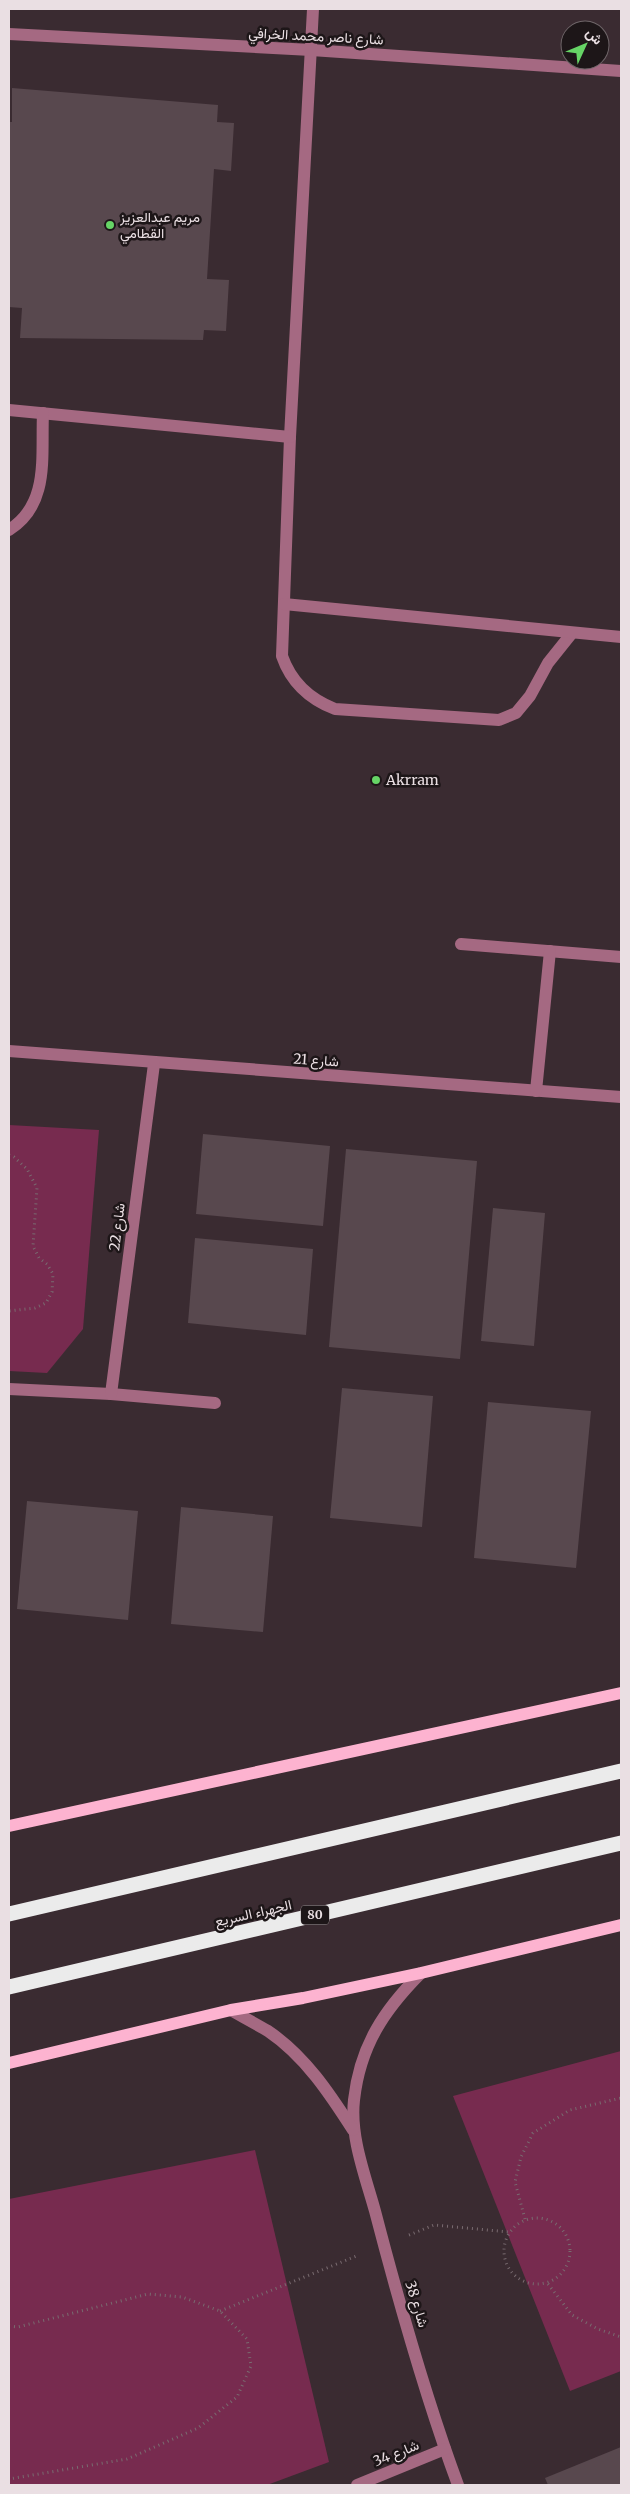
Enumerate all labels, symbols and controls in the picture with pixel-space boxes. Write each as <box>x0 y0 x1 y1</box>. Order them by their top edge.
north arrow <box>560 20 610 70</box>
street label: شارع ناصر محمد الخرافي <box>248 23 384 52</box>
text: ش <box>582 24 607 48</box>
place label: مريم عبدالعزيز القطامي <box>119 208 200 245</box>
marker: مريم عبدالعزيز القطامي <box>104 219 116 231</box>
place label: Akrram <box>385 771 439 789</box>
marker: Akrram <box>370 774 382 786</box>
street label: شارع 21 <box>292 1049 339 1073</box>
street label: شارع 22 <box>105 1202 131 1252</box>
street label: الجهراء السريع <box>213 1895 294 1933</box>
road number: 80 <box>301 1906 329 1924</box>
street label: شارع 38 <box>400 2279 433 2330</box>
street label: شارع 34 <box>370 2436 422 2472</box>

